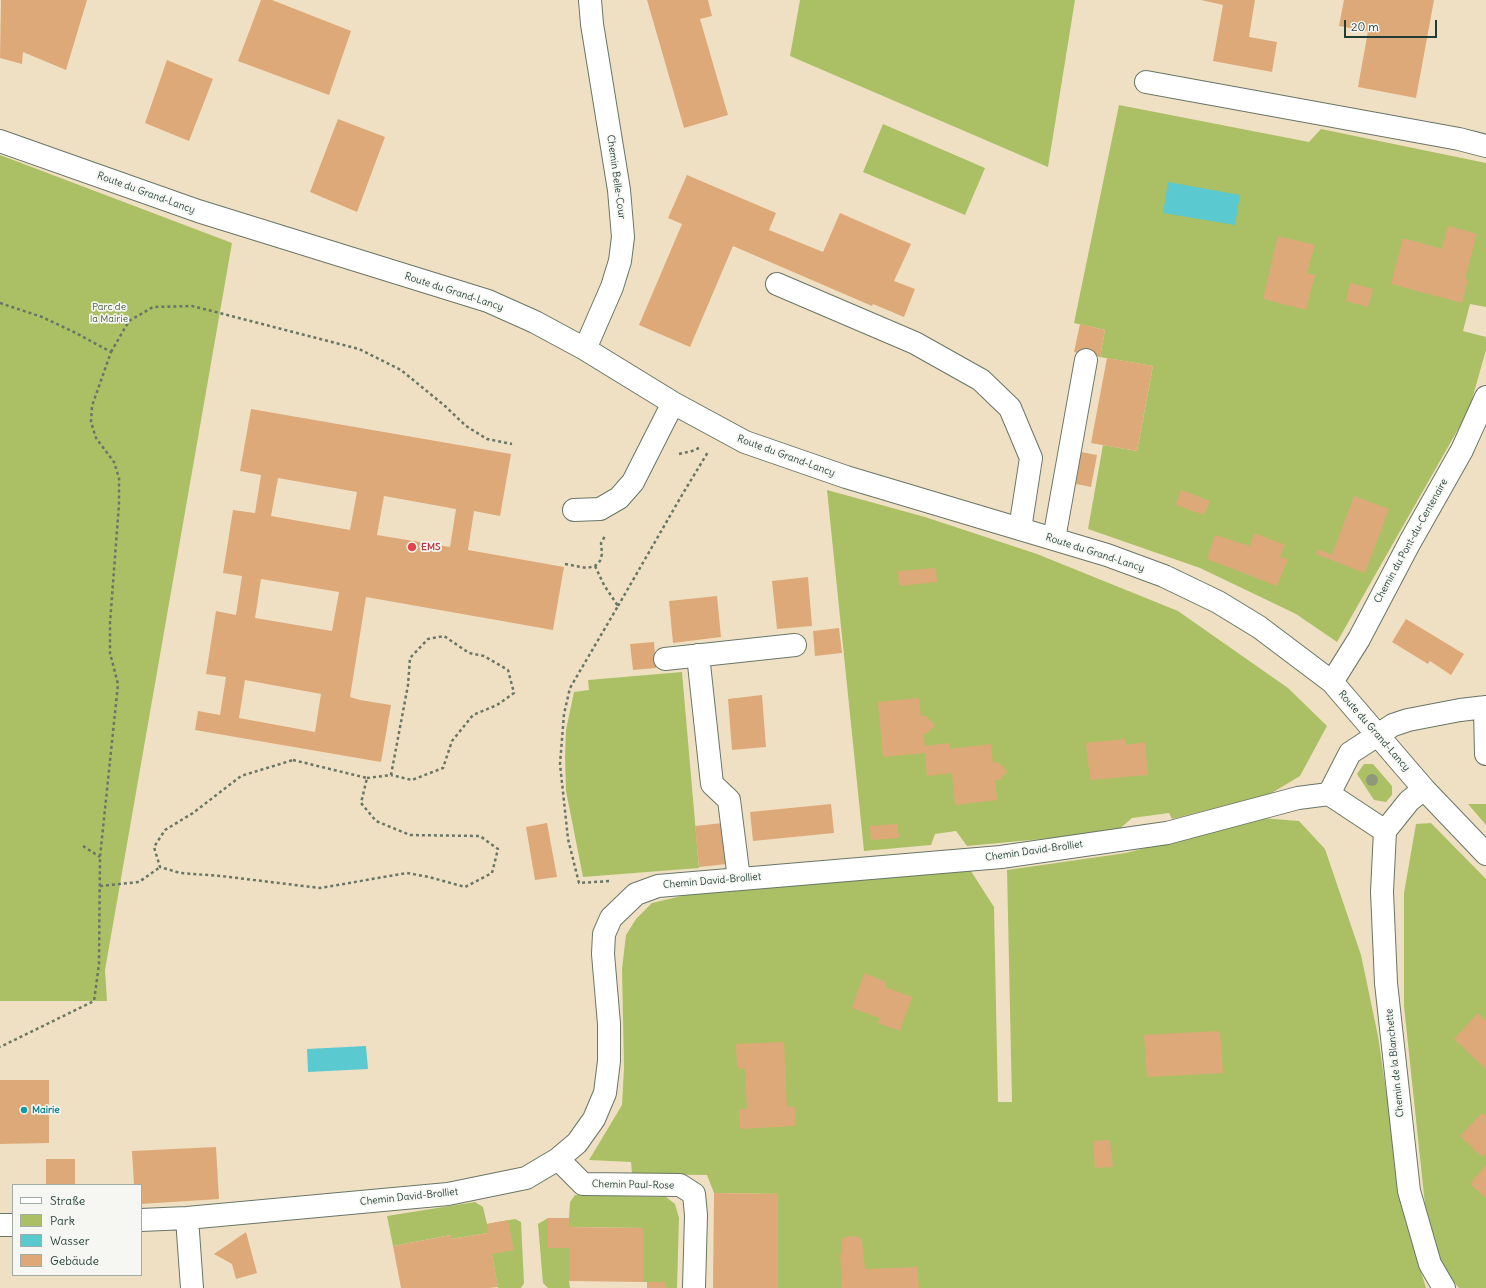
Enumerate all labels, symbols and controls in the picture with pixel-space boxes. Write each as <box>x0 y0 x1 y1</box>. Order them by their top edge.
scale bar <box>1346 12 1439 38</box>
text: 20 m <box>1351 19 1379 34</box>
street label: Chemin Belle-Cour <box>604 134 628 220</box>
street label: Route du Grand-Lancy <box>95 170 197 216</box>
street label: Route du Grand-Lancy <box>403 270 505 314</box>
park label: Parc de la Mairie <box>90 301 128 324</box>
street label: Route du Grand-Lancy <box>735 433 837 479</box>
street label: Chemin du Pont-du-Centenaire <box>1372 477 1450 605</box>
street label: Route du Grand-Lancy <box>1044 531 1146 575</box>
marker: EMS <box>406 541 418 553</box>
place label: EMS <box>421 541 441 553</box>
street label: Route du Grand-Lancy <box>1336 688 1412 774</box>
street label: Chemin David-Brolliet <box>984 838 1084 864</box>
street label: Chemin David-Brolliet <box>662 871 762 891</box>
street label: Chemin de la Blanchette <box>1383 1008 1407 1118</box>
place label: Mairie <box>32 1104 60 1116</box>
marker: Mairie <box>19 1105 29 1115</box>
street label: Chemin Paul-Rose <box>592 1178 674 1192</box>
legend <box>12 1184 142 1276</box>
street label: Chemin David-Brolliet <box>359 1186 459 1208</box>
text: Straße <box>50 1193 85 1208</box>
text: Park <box>50 1213 75 1228</box>
text: Wasser <box>50 1233 90 1248</box>
text: Gebäude <box>50 1253 99 1268</box>

